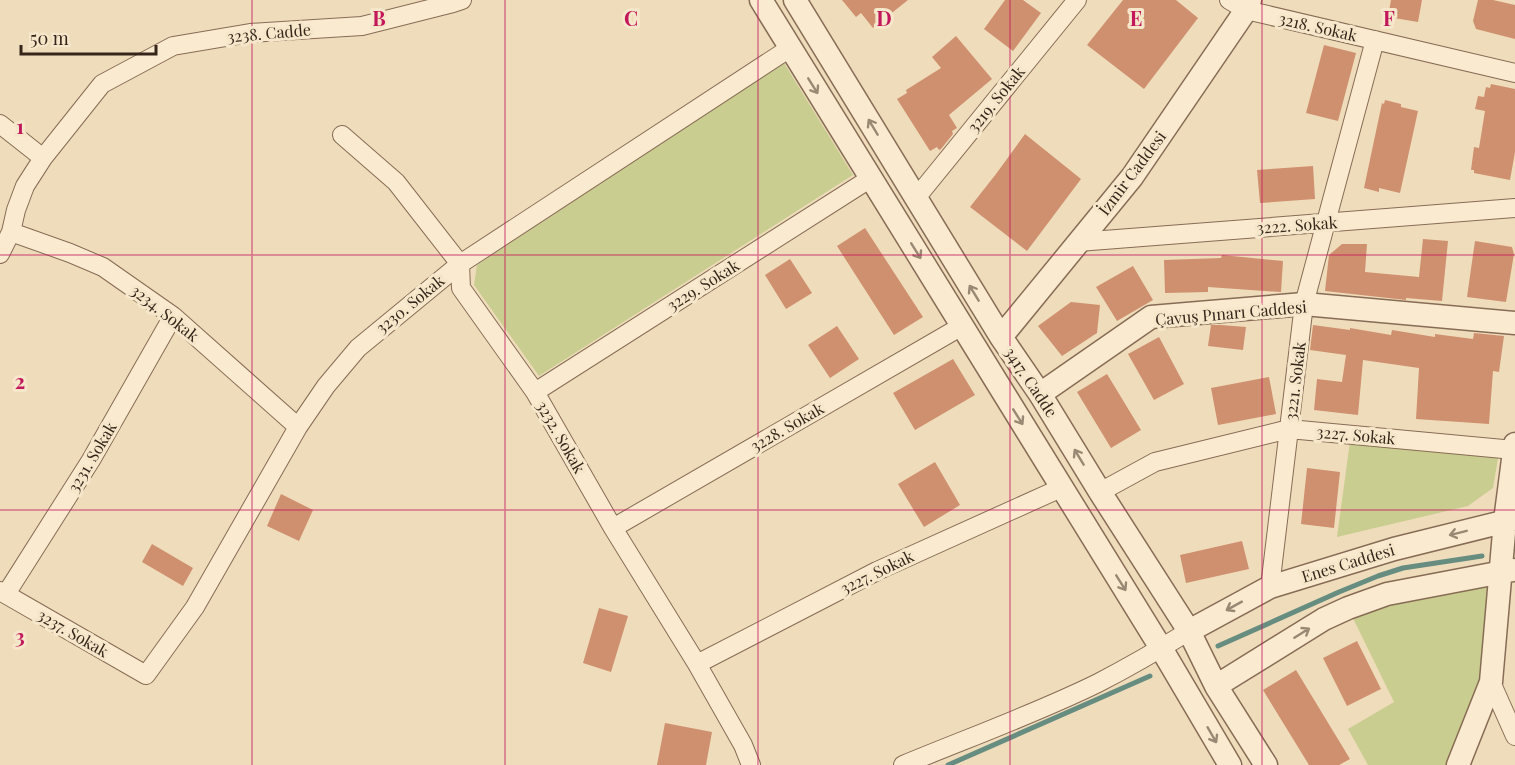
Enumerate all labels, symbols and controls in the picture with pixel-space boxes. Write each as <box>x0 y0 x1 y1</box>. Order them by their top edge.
text: B <box>372 4 386 31</box>
text: C <box>624 4 638 31</box>
text: D <box>876 4 892 31</box>
text: E <box>1130 4 1142 31</box>
text: F <box>1383 4 1395 31</box>
street label: 3218. Sokak <box>1277 7 1360 46</box>
scale bar <box>21 18 156 56</box>
street label: 3238. Cadde <box>226 18 312 47</box>
text: 50 m <box>30 26 69 50</box>
street label: 3219. Sokak <box>962 61 1029 136</box>
one-way arrow <box>807 77 820 94</box>
text: 1 <box>16 112 24 139</box>
one-way arrow <box>866 118 879 135</box>
street label: İzmir Caddesi <box>1093 126 1170 219</box>
street label: 3222. Sokak <box>1256 211 1338 238</box>
one-way arrow <box>910 242 922 259</box>
street label: 3229. Sokak <box>663 254 743 315</box>
street label: 3230. Sokak <box>371 269 448 338</box>
street label: 3234. Sokak <box>127 279 204 346</box>
one-way arrow <box>968 285 980 302</box>
street label: Çavuş Pınarı Caddesi <box>1154 295 1308 330</box>
street label: 3221. Sokak <box>1279 340 1310 421</box>
street label: 3417. Cadde <box>1000 342 1063 421</box>
text: 2 <box>15 367 25 394</box>
street label: 3232. Sokak <box>532 397 591 477</box>
street label: 3228. Sokak <box>746 397 827 456</box>
one-way arrow <box>1013 408 1025 425</box>
street label: 3231. Sokak <box>62 417 121 496</box>
street label: 3227. Sokak <box>1316 421 1397 448</box>
one-way arrow <box>1073 449 1085 466</box>
one-way arrow <box>1449 527 1468 539</box>
street label: Enes Caddesi <box>1299 538 1397 587</box>
street label: 3227. Sokak <box>837 545 917 598</box>
one-way arrow <box>1115 574 1127 591</box>
one-way arrow <box>1225 601 1243 612</box>
street label: 3237. Sokak <box>34 604 113 661</box>
text: 3 <box>15 622 25 649</box>
one-way arrow <box>1293 626 1310 639</box>
one-way arrow <box>1206 726 1218 743</box>

